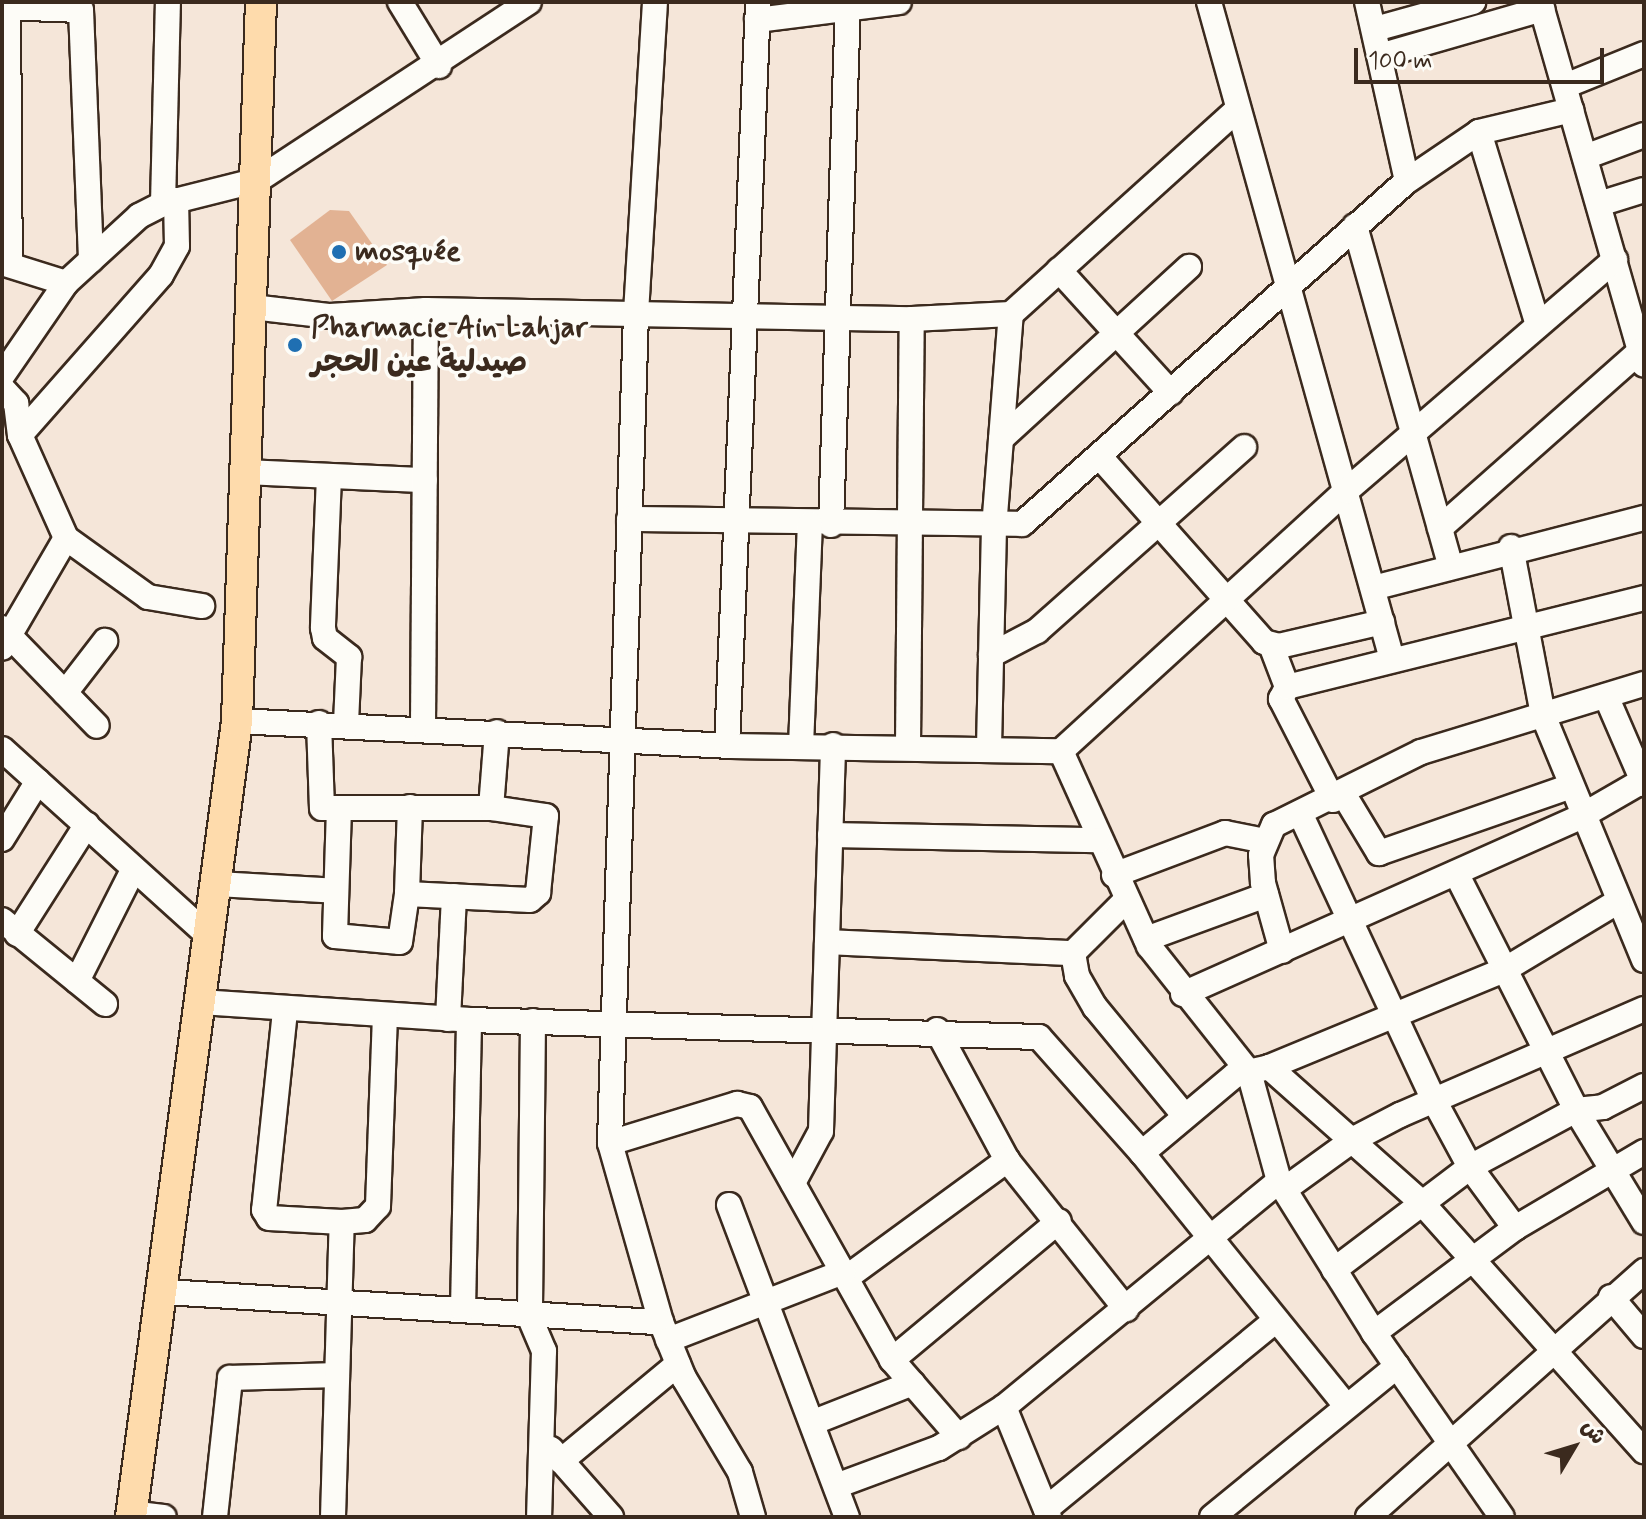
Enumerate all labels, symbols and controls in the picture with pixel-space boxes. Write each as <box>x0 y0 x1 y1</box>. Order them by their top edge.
scale bar <box>1358 32 1608 82</box>
text: 100 m <box>1368 46 1432 77</box>
place label: mosquée <box>355 234 461 270</box>
marker: mosquée <box>330 243 348 261</box>
place label: Pharmacie Ain Lahjar صيدلية عين الحجر <box>311 310 591 380</box>
marker: Pharmacie Ain Lahjar صيدلية عين الحجر <box>286 336 304 354</box>
north arrow <box>1534 1407 1614 1487</box>
text: ش <box>1574 1414 1611 1450</box>

